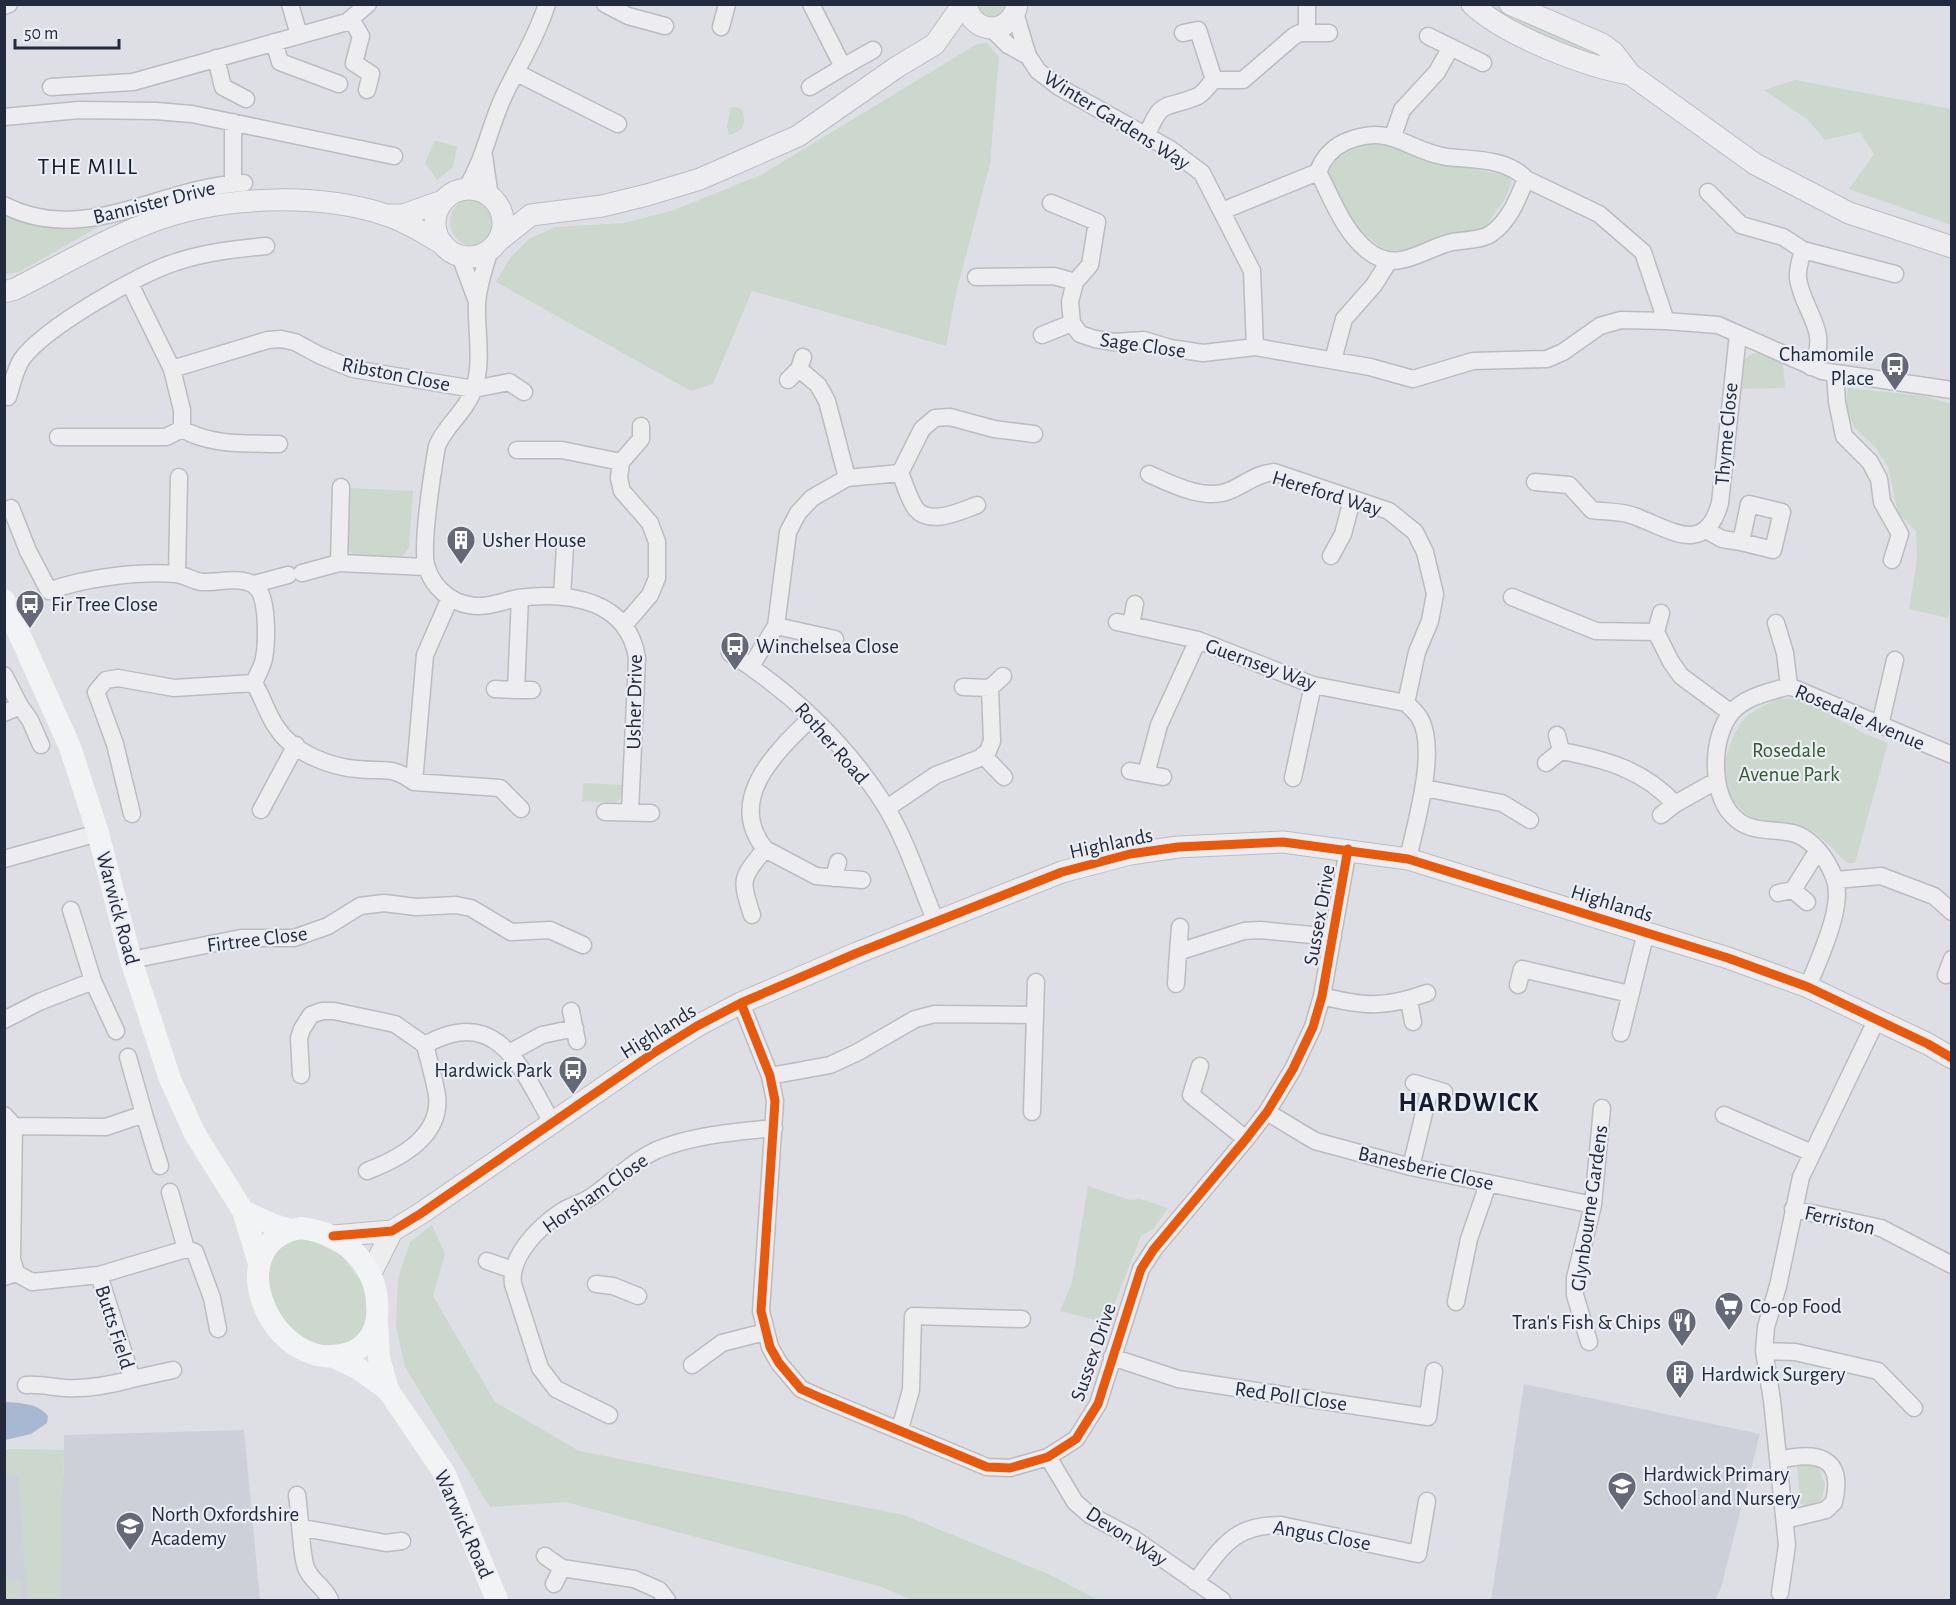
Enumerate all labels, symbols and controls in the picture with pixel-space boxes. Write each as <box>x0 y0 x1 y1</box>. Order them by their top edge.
scale bar <box>15 12 118 50</box>
text: 50 m <box>24 25 58 43</box>
street label: Winter Gardens Way <box>1040 67 1194 174</box>
district label: THE MILL <box>37 155 139 179</box>
street label: Bannister Drive <box>91 177 217 228</box>
street label: Sage Close <box>1099 329 1187 362</box>
place label: Chamomile Place <box>1779 344 1874 389</box>
bus stop icon: Chamomile Place <box>1879 350 1911 392</box>
street label: Ribston Close <box>340 354 452 395</box>
street label: Thyme Close <box>1712 382 1741 486</box>
street label: Hereford Way <box>1270 467 1384 520</box>
building icon: Usher House <box>445 524 477 566</box>
place label: Usher House <box>482 530 586 551</box>
bus stop icon: Fir Tree Close <box>14 588 46 630</box>
place label: Fir Tree Close <box>51 594 158 615</box>
bus stop icon: Winchelsea Close <box>719 630 751 672</box>
street label: Guernsey Way <box>1203 635 1319 694</box>
place label: Winchelsea Close <box>756 636 899 657</box>
street label: Usher Drive <box>623 654 646 750</box>
street label: Rosedale Avenue <box>1792 681 1928 754</box>
street label: Rother Road <box>791 699 873 788</box>
park label: Rosedale Avenue Park <box>1739 740 1840 785</box>
street label: Highlands <box>1067 824 1155 863</box>
street label: Warwick Road <box>92 849 143 967</box>
street label: Sussex Drive <box>1300 863 1339 967</box>
street label: Highlands <box>1568 881 1655 926</box>
street label: Firtree Close <box>206 923 309 956</box>
street label: Highlands <box>617 1000 700 1063</box>
bus stop icon: Hardwick Park <box>557 1054 589 1096</box>
place label: Hardwick Park <box>434 1060 552 1081</box>
district label: HARDWICK <box>1398 1089 1540 1116</box>
street label: Glynbourne Gardens <box>1567 1124 1612 1292</box>
street label: Banesberie Close <box>1356 1143 1496 1194</box>
street label: Horsham Close <box>539 1149 652 1237</box>
street label: Ferriston <box>1803 1202 1877 1239</box>
street label: Butts Field <box>91 1283 138 1372</box>
supermarket icon: Co-op Food <box>1713 1290 1745 1332</box>
place label: Co-op Food <box>1750 1296 1842 1317</box>
street label: Sussex Drive <box>1067 1300 1120 1404</box>
restaurant icon: Tran's Fish & Chips <box>1666 1306 1698 1348</box>
place label: Tran's Fish & Chips <box>1512 1312 1661 1333</box>
building icon: Hardwick Surgery <box>1664 1358 1696 1400</box>
place label: Hardwick Surgery <box>1701 1364 1846 1385</box>
street label: Red Poll Close <box>1234 1378 1348 1415</box>
place label: Hardwick Primary School and Nursery <box>1643 1464 1800 1509</box>
street label: Warwick Road <box>430 1467 497 1582</box>
school or university icon: Hardwick Primary School and Nursery <box>1606 1470 1638 1512</box>
street label: Devon Way <box>1082 1502 1171 1570</box>
place label: North Oxfordshire Academy <box>151 1504 299 1549</box>
school or university icon: North Oxfordshire Academy <box>114 1510 146 1552</box>
street label: Angus Close <box>1271 1517 1372 1554</box>

